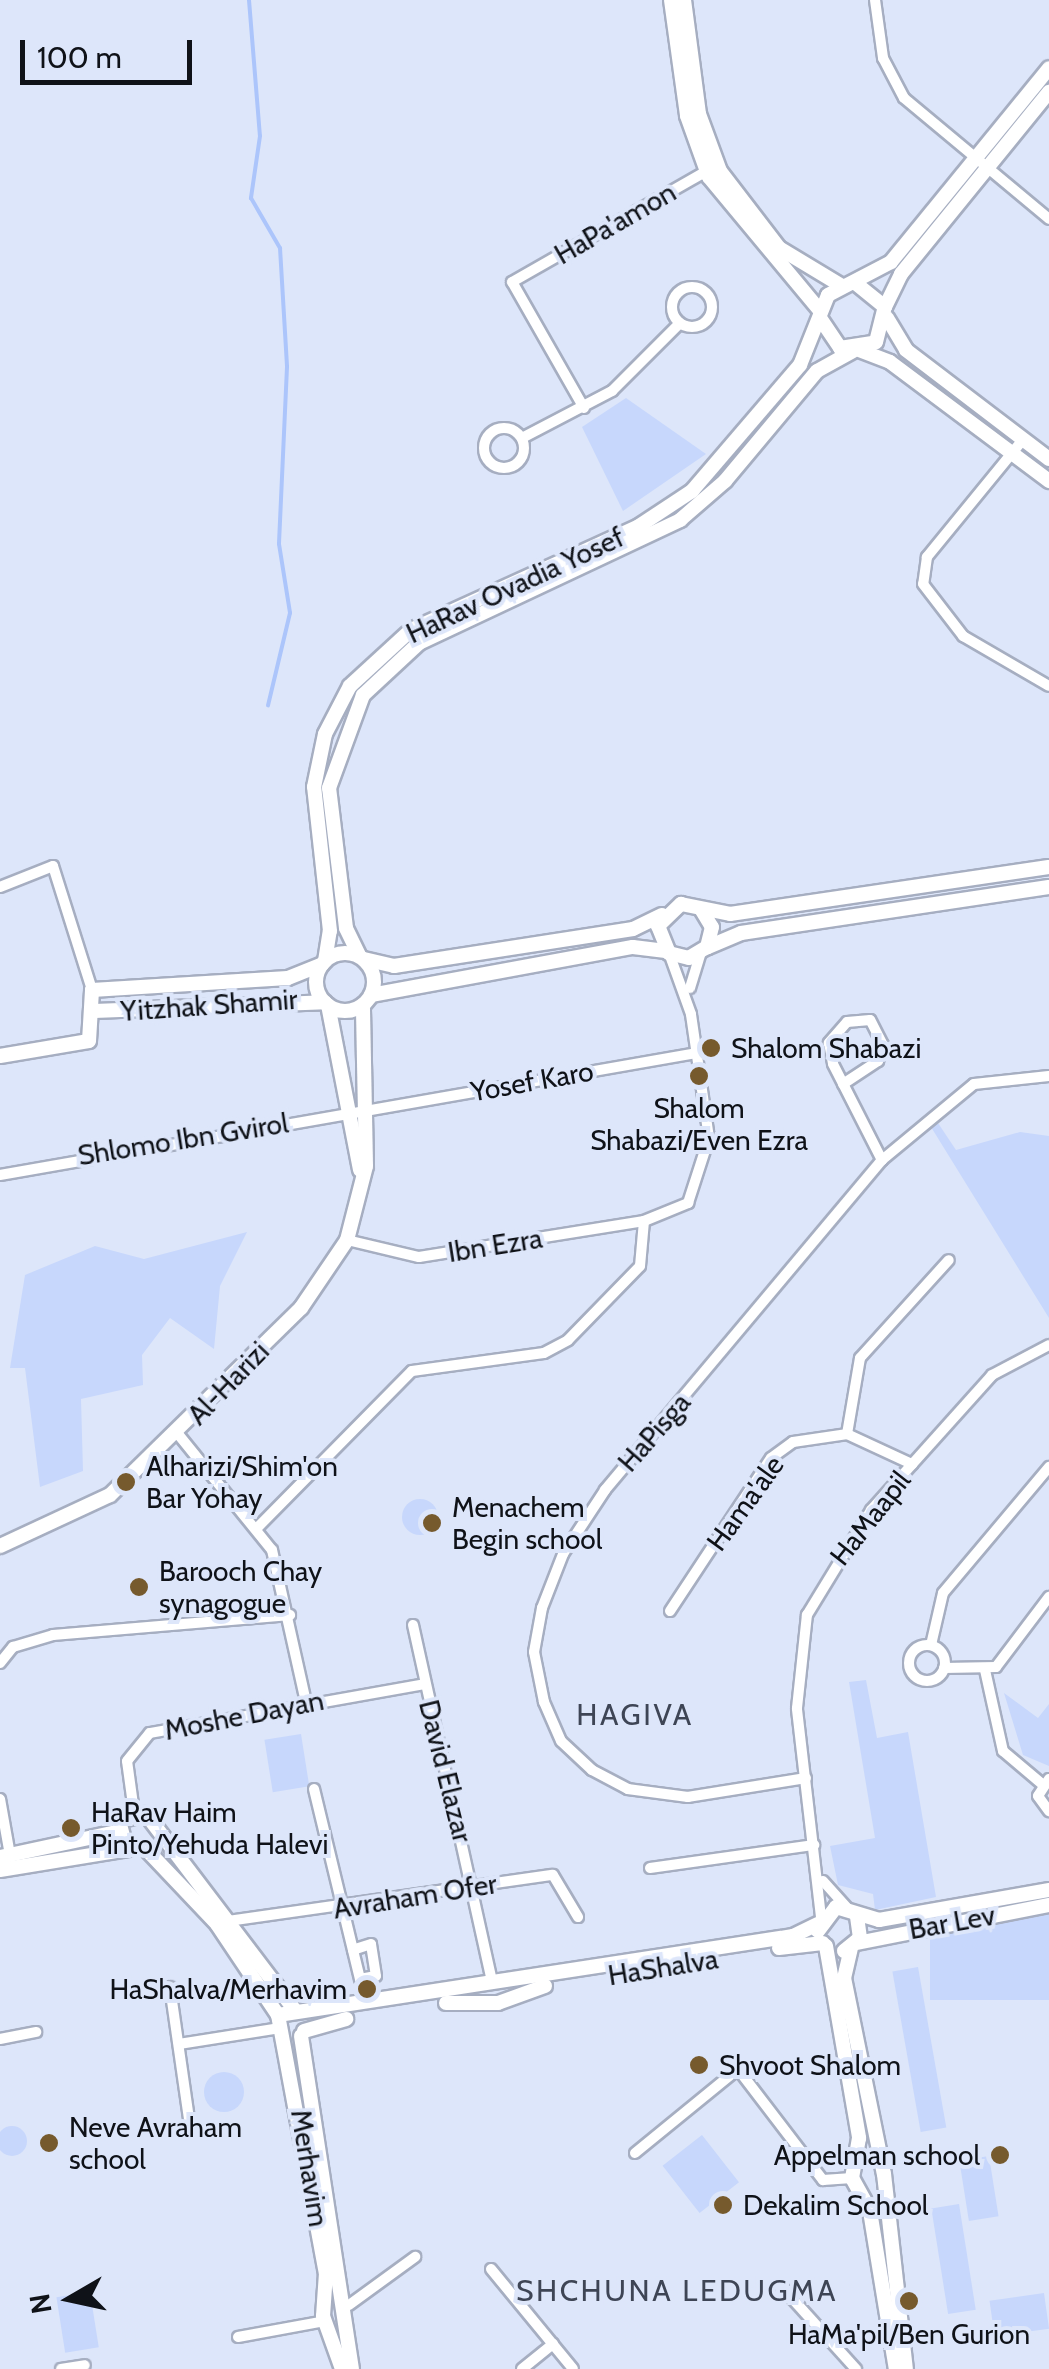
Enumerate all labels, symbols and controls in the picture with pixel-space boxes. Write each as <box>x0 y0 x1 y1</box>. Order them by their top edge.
scale bar <box>25 20 198 82</box>
text: 100 m <box>37 39 122 76</box>
street label: HaPa'amon <box>548 175 682 271</box>
street label: HaRav Ovadia Yosef <box>401 520 629 650</box>
street label: Yitzhak Shamir <box>119 982 299 1028</box>
place label: Shalom Shabazi <box>731 1031 921 1065</box>
marker: Shalom Shabazi <box>700 1037 722 1059</box>
street label: Yosef Karo <box>468 1054 596 1108</box>
marker: Shalom Shabazi/Even Ezra <box>688 1065 710 1087</box>
place label: Shalom Shabazi/Even Ezra <box>590 1091 808 1157</box>
street label: Shlomo Ibn Gvirol <box>75 1106 291 1172</box>
street label: Ibn Ezra <box>445 1221 545 1269</box>
street label: Al-Harizi <box>180 1335 276 1431</box>
street label: HaPisga <box>611 1386 697 1478</box>
place label: Alharizi/Shim'on Bar Yohay <box>146 1449 338 1515</box>
street label: Hama'ale <box>699 1449 791 1557</box>
street label: HaMaapil <box>823 1464 917 1572</box>
marker: Alharizi/Shim'on Bar Yohay <box>115 1471 137 1493</box>
place label: Menachem Begin school <box>452 1490 602 1556</box>
marker: Menachem Begin school <box>421 1512 443 1534</box>
place label: Barooch Chay synagogue <box>159 1554 322 1620</box>
marker: Barooch Chay synagogue <box>128 1576 150 1598</box>
street label: Moshe Dayan <box>162 1683 326 1747</box>
street label: David Elazar <box>412 1696 480 1846</box>
district label: HAGIVA <box>576 1697 694 1733</box>
place label: HaRav Haim Pinto/Yehuda Halevi <box>91 1795 328 1861</box>
marker: HaRav Haim Pinto/Yehuda Halevi <box>60 1817 82 1839</box>
street label: Avraham Ofer <box>331 1866 499 1926</box>
street label: Bar Lev <box>906 1898 998 1946</box>
street label: HaShalva <box>606 1942 720 1992</box>
place label: HaShalva/Merhavim <box>110 1972 347 2006</box>
marker: HaShalva/Merhavim <box>356 1978 378 2000</box>
place label: Shvoot Shalom <box>719 2048 901 2082</box>
marker: Shvoot Shalom <box>688 2054 710 2076</box>
street label: Merhavim <box>284 2107 336 2229</box>
place label: Neve Avraham school <box>69 2110 242 2176</box>
marker: Neve Avraham school <box>38 2132 60 2154</box>
place label: Appelman school <box>774 2138 980 2172</box>
marker: Appelman school <box>989 2144 1011 2166</box>
place label: Dekalim School <box>743 2188 928 2222</box>
marker: Dekalim School <box>712 2194 734 2216</box>
north arrow <box>20 2249 120 2349</box>
district label: SHCHUNA LEDUGMA <box>516 2273 838 2309</box>
marker: HaMa'pil/Ben Gurion <box>898 2290 920 2312</box>
text: N <box>22 2291 59 2316</box>
place label: HaMa'pil/Ben Gurion <box>788 2317 1030 2351</box>

